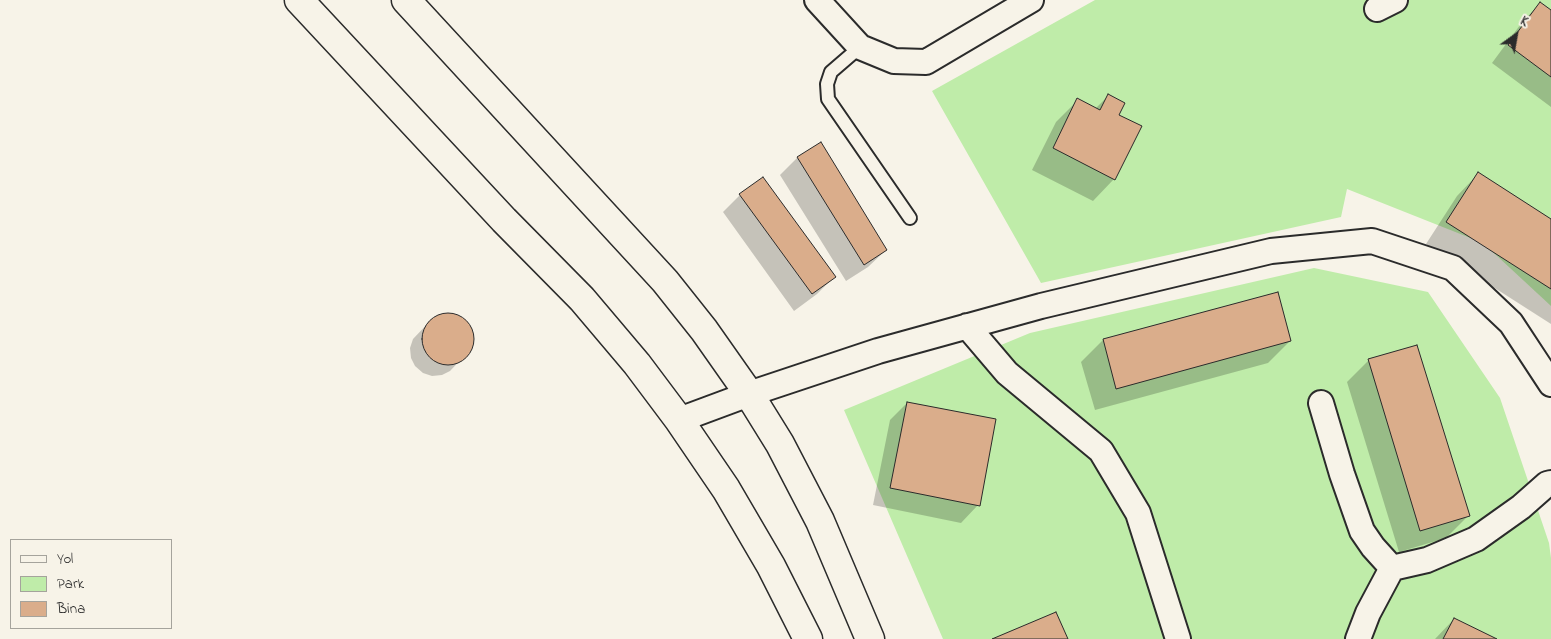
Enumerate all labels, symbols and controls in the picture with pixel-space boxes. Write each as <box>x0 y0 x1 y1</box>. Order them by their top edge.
north arrow <box>1491 10 1541 60</box>
text: K <box>1516 11 1533 33</box>
legend <box>10 539 172 629</box>
text: Yol <box>57 548 73 570</box>
text: Park <box>57 573 84 595</box>
text: Bina <box>57 598 85 620</box>

